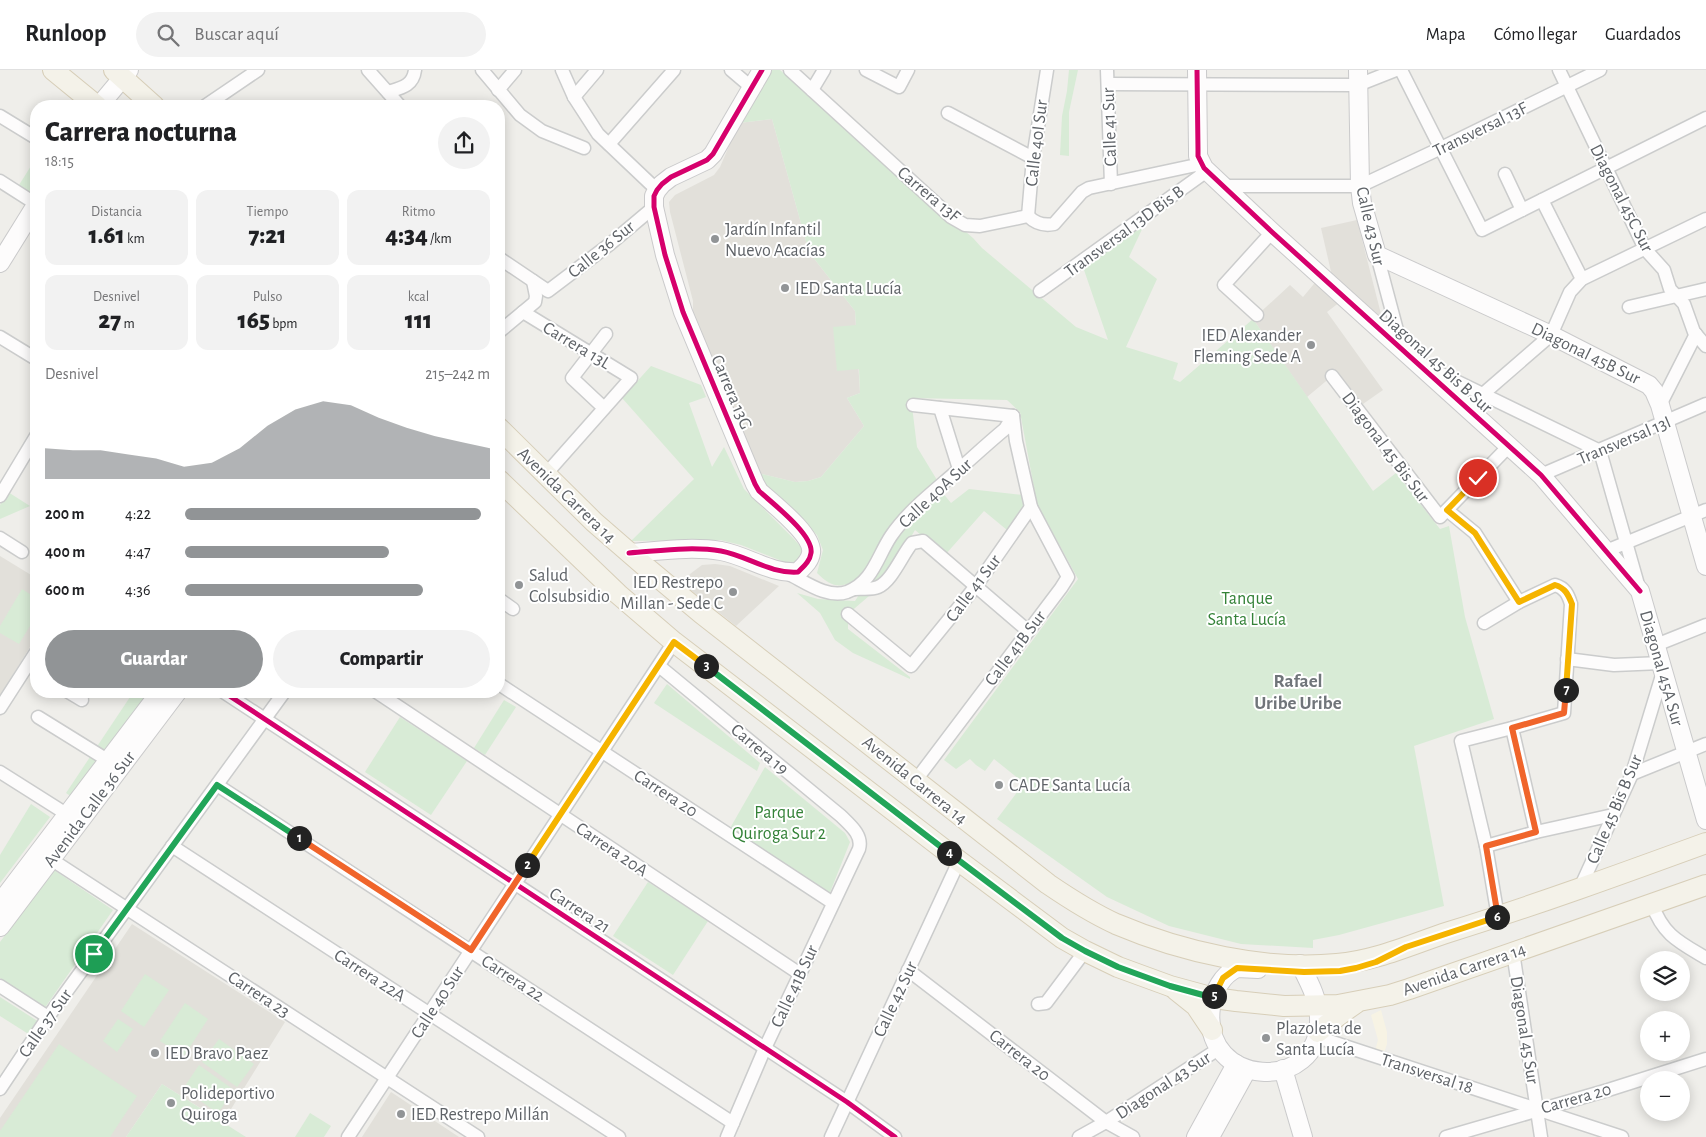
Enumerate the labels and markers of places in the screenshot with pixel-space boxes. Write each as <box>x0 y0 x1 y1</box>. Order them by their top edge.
place label: Jardín Infantil Nuevo Acacías <box>725 221 825 260</box>
marker: Jardín Infantil Nuevo Acacías <box>709 233 721 245</box>
place label: IED Santa Lucía <box>795 280 902 298</box>
marker: IED Santa Lucía <box>779 282 791 294</box>
place label: IED Alexander Fleming Sede A <box>1193 327 1302 366</box>
marker: IED Alexander Fleming Sede A <box>1305 339 1317 351</box>
pin <box>1457 457 1499 499</box>
place label: Salud Colsubsidio <box>529 567 610 606</box>
place label: IED Restrepo Millan - Sede C <box>620 574 723 613</box>
marker: Salud Colsubsidio <box>513 579 525 591</box>
marker: IED Restrepo Millan - Sede C <box>727 586 739 598</box>
pin: 3 <box>694 654 718 678</box>
pin: 7 <box>1554 678 1578 702</box>
place label: CADE Santa Lucía <box>1009 777 1131 795</box>
marker: CADE Santa Lucía <box>993 779 1005 791</box>
pin: 1 <box>286 826 312 850</box>
pin: 4 <box>936 840 962 866</box>
pin: 2 <box>514 852 540 878</box>
pin: 6 <box>1484 904 1510 930</box>
pin <box>73 933 115 975</box>
pin: 5 <box>1202 984 1226 1008</box>
place label: Plazoleta de Santa Lucía <box>1276 1020 1362 1059</box>
marker: Plazoleta de Santa Lucía <box>1260 1032 1272 1044</box>
place label: IED Bravo Paez <box>165 1045 268 1063</box>
marker: IED Bravo Paez <box>149 1047 161 1059</box>
place label: Polideportivo Quiroga <box>181 1085 275 1124</box>
marker: Polideportivo Quiroga <box>165 1097 177 1109</box>
place label: IED Restrepo Millán <box>411 1106 549 1124</box>
marker: IED Restrepo Millán <box>395 1108 407 1120</box>

